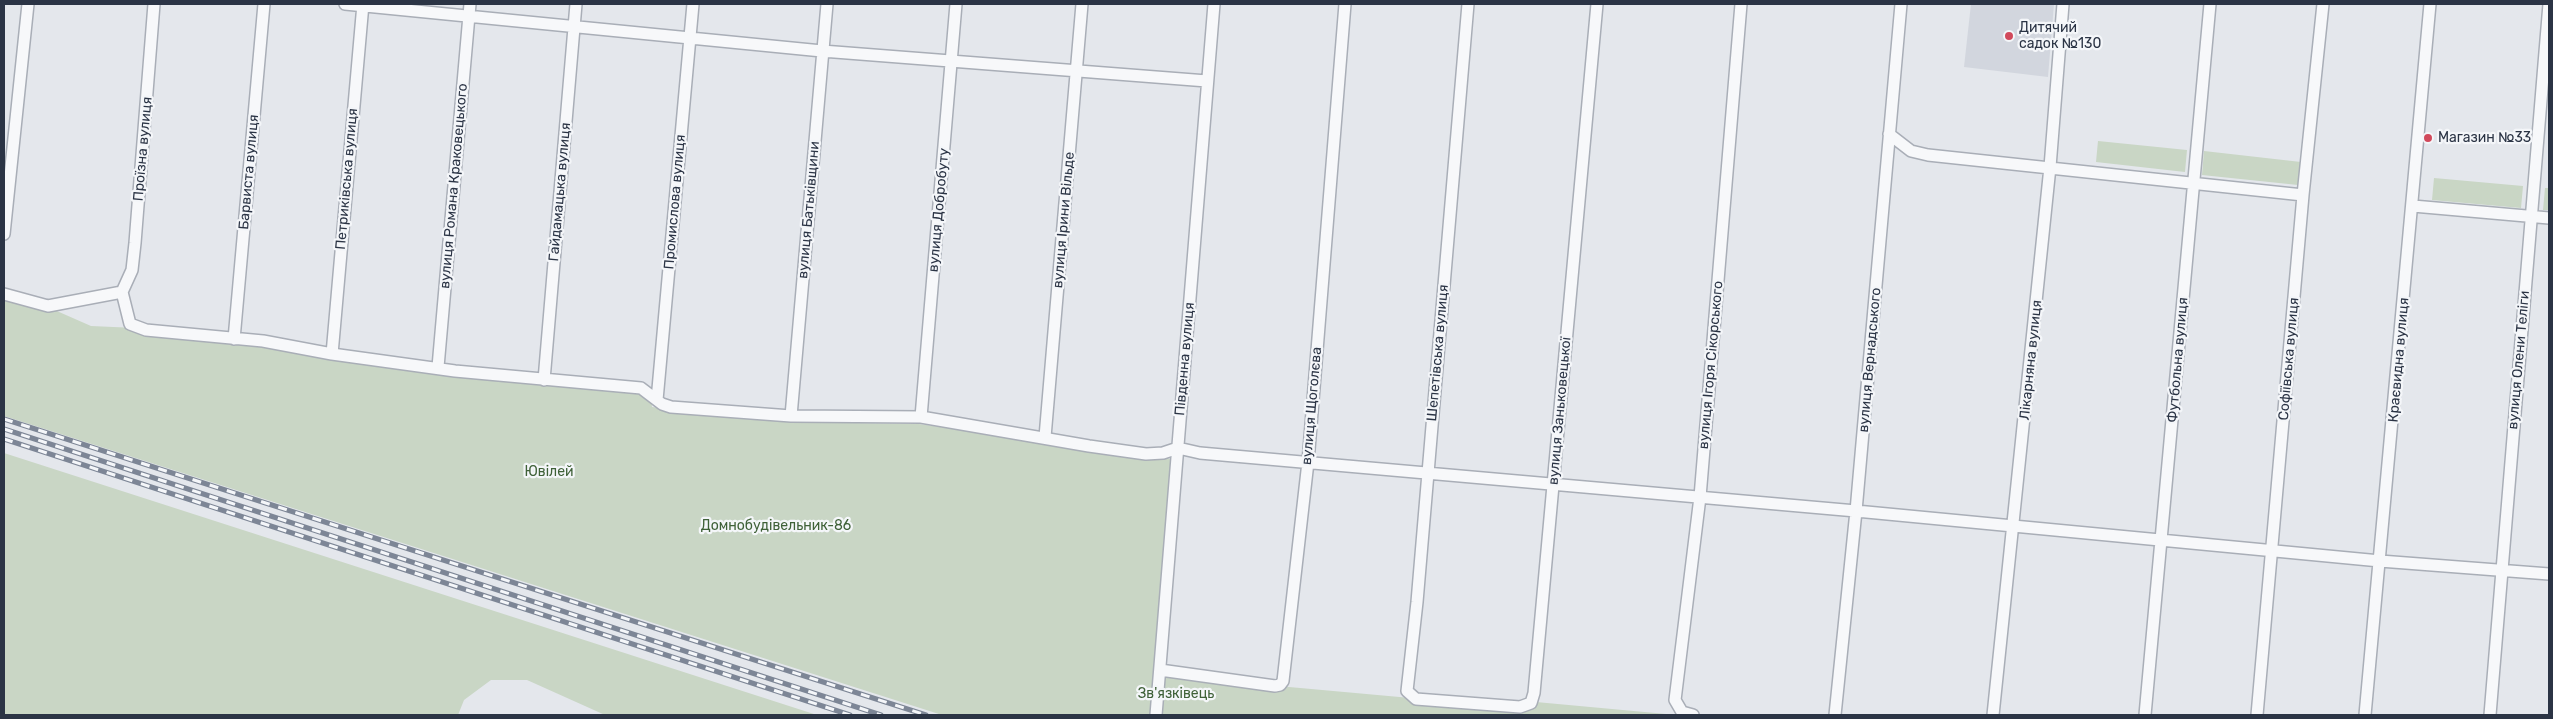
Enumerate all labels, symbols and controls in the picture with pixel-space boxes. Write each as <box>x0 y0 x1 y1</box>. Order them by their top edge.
place label: Дитячий садок №130 <box>2019 20 2101 52</box>
marker: Дитячий садок №130 <box>2003 30 2015 42</box>
street label: вулиця Романа Краковецького <box>437 83 471 289</box>
street label: Проїзна вулиця <box>130 96 156 202</box>
street label: Петриківська вулиця <box>332 108 362 250</box>
street label: Барвиста вулиця <box>236 114 262 230</box>
street label: Гайдамацька вулиця <box>546 122 574 262</box>
place label: Магазин №33 <box>2438 130 2531 146</box>
marker: Магазин №33 <box>2422 132 2434 144</box>
street label: Промислова вулиця <box>661 134 689 270</box>
street label: вулиця Батьківщини <box>795 141 823 279</box>
street label: вулиця Добробуту <box>925 147 953 273</box>
street label: вулиця Ірини Вільде <box>1050 151 1078 289</box>
street label: вулиця Ігоря Сікорського <box>1695 280 1727 450</box>
street label: Шепетівська вулиця <box>1424 284 1452 422</box>
street label: вулиця Вернадського <box>1855 287 1885 433</box>
street label: вулиця Олени Теліги <box>2505 290 2533 430</box>
street label: Футбольна вулиця <box>2164 297 2192 423</box>
street label: Софіївська вулиця <box>2275 297 2303 421</box>
street label: Краєвидна вулиця <box>2385 297 2413 423</box>
street label: Лікарняна вулиця <box>2016 299 2046 421</box>
street label: Південна вулиця <box>1172 302 1198 416</box>
street label: вулиця Заньковецької <box>1545 336 1575 486</box>
street label: вулиця Щоголєва <box>1298 346 1326 466</box>
park label: Ювілей <box>524 464 574 480</box>
park label: Домнобудівельник-86 <box>701 518 851 534</box>
park label: Зв'язківець <box>1138 686 1214 702</box>

